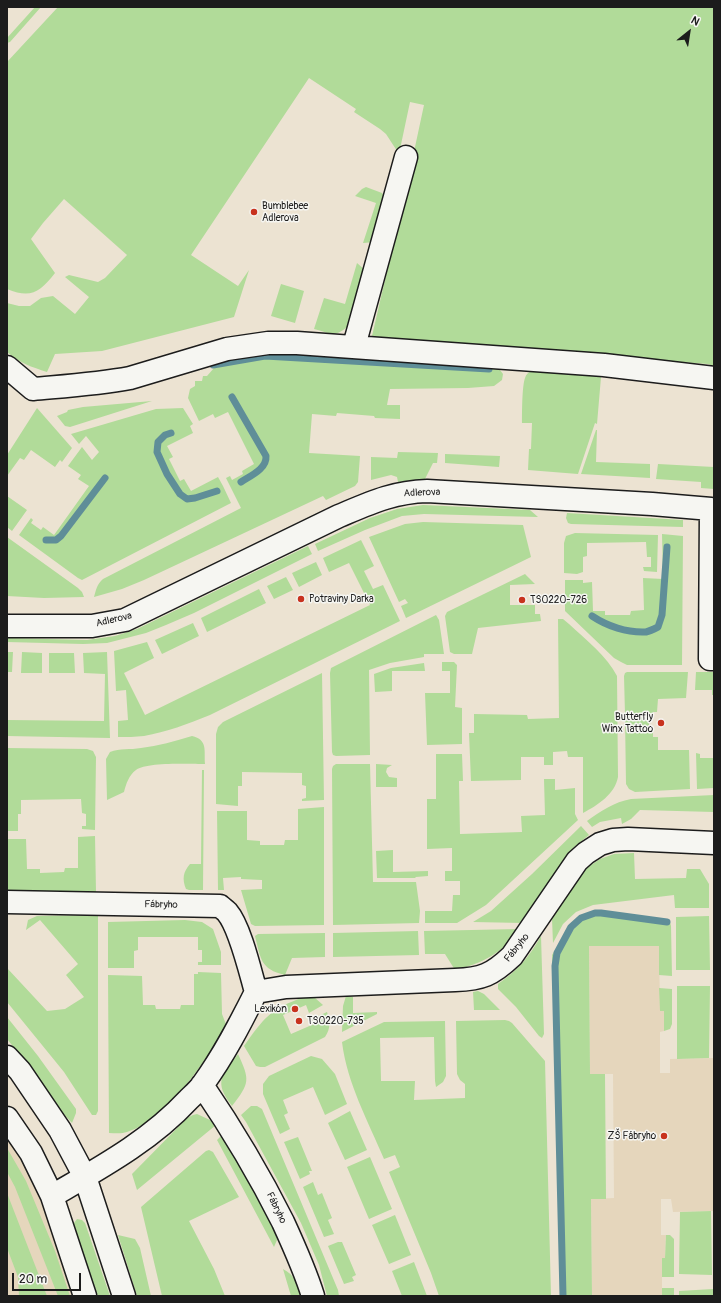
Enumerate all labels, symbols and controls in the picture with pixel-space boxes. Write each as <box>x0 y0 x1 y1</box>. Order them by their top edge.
north arrow <box>669 12 709 52</box>
text: N <box>689 14 702 29</box>
place label: Bumblebee Adlerova <box>262 200 308 224</box>
marker: Bumblebee Adlerova <box>249 207 259 217</box>
street label: Adlerova <box>404 486 440 500</box>
place label: Potraviny Darka <box>309 593 374 605</box>
marker: Potraviny Darka <box>296 594 306 604</box>
place label: TS0220-726 <box>530 594 587 606</box>
marker: TS0220-726 <box>517 595 527 605</box>
street label: Adlerova <box>95 610 133 630</box>
place label: Butterfly Winx Tattoo <box>602 711 653 734</box>
marker: Butterfly Winx Tattoo <box>656 718 666 728</box>
street label: Fábryho <box>144 899 178 911</box>
street label: Fábryho <box>502 931 532 965</box>
place label: Lexikón <box>254 1003 287 1015</box>
marker: Lexikón <box>290 1004 300 1014</box>
place label: TS0220-735 <box>307 1015 364 1027</box>
marker: TS0220-735 <box>294 1016 304 1026</box>
place label: ZŠ Fábryho <box>608 1130 656 1142</box>
marker: ZŠ Fábryho <box>659 1131 669 1141</box>
street label: Fábryho <box>263 1190 289 1226</box>
scale bar <box>14 1265 83 1291</box>
text: 20 m <box>19 1272 47 1287</box>

